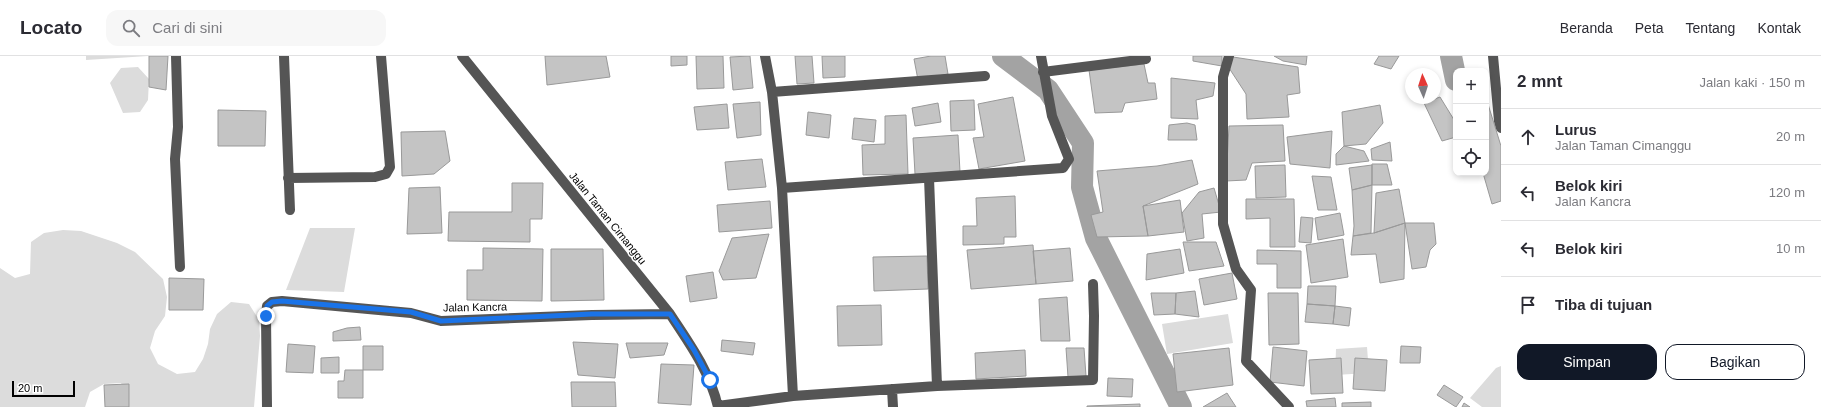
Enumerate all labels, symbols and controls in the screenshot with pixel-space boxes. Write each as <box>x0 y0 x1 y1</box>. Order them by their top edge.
search box <box>106 10 386 46</box>
text: Locato <box>20 17 82 38</box>
icon: search <box>120 17 142 39</box>
text: Cari di sini <box>152 19 222 36</box>
text: Beranda <box>1560 20 1613 36</box>
text: Peta <box>1635 20 1664 36</box>
text: Tentang <box>1686 20 1735 36</box>
text: Kontak <box>1757 20 1801 36</box>
north arrow <box>1405 68 1441 104</box>
map controls <box>1453 68 1489 176</box>
button: + <box>1453 68 1489 104</box>
text: 2 mnt <box>1517 72 1562 91</box>
text: Jalan kaki · 150 m <box>1700 75 1805 90</box>
button: − <box>1453 104 1489 140</box>
text: Lurus <box>1555 121 1597 138</box>
icon: ahead <box>1517 126 1539 148</box>
text: 20 m <box>1776 129 1805 144</box>
text: Jalan Taman Cimanggu <box>1555 138 1691 153</box>
button: locate <box>1453 140 1489 176</box>
street label: Jalan Taman Cimanggu <box>567 169 649 267</box>
text: Belok kiri <box>1555 177 1623 194</box>
icon: left <box>1517 182 1539 204</box>
text: 120 m <box>1769 185 1805 200</box>
text: Jalan Kancra <box>1555 194 1631 209</box>
icon: left <box>1517 238 1539 260</box>
text: Belok kiri <box>1555 240 1623 257</box>
text: 10 m <box>1776 241 1805 256</box>
icon: arrive <box>1517 294 1539 316</box>
text: Tiba di tujuan <box>1555 296 1652 313</box>
street label: Jalan Kancra <box>443 300 508 314</box>
route end <box>257 307 275 325</box>
button: Simpan <box>1517 344 1657 380</box>
button: Bagikan <box>1665 344 1805 380</box>
route start <box>701 371 719 389</box>
scale bar <box>12 379 75 398</box>
text: 20 m <box>18 382 42 394</box>

